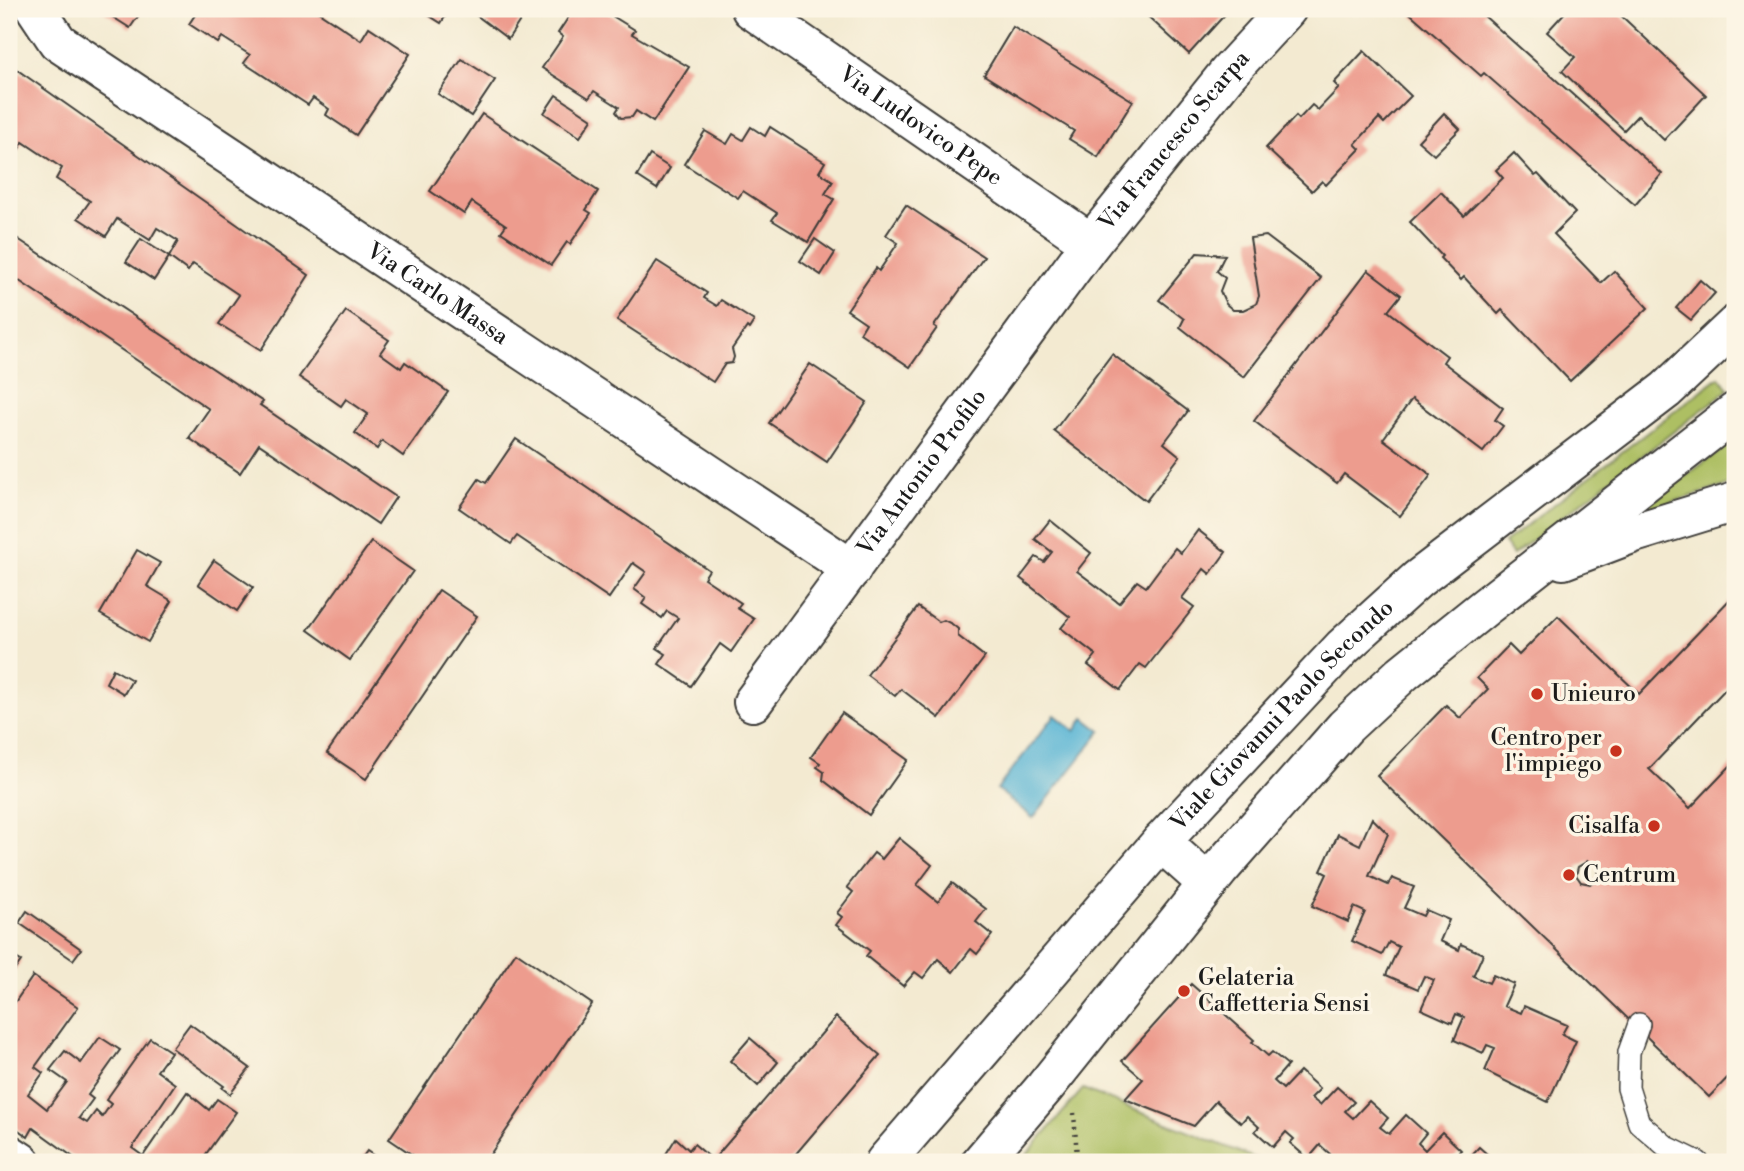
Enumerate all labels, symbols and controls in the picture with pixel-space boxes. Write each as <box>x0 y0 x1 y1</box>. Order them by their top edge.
street label: Via Francesco Scarpa <box>1092 44 1256 237</box>
street label: Via Ludovico Pepe <box>833 59 1008 192</box>
street label: Via Carlo Massa <box>360 236 514 351</box>
street label: Via Antonio Profilo <box>851 384 993 562</box>
street label: Viale Giovanni Paolo Secondo <box>1164 594 1400 837</box>
place label: Unieuro <box>1551 680 1636 708</box>
marker: Unieuro <box>1529 686 1545 702</box>
place label: Centro per l'impiego <box>1491 724 1602 778</box>
marker: Centro per l'impiego <box>1608 743 1624 759</box>
place label: Cisalfa <box>1568 812 1640 840</box>
marker: Cisalfa <box>1646 818 1662 834</box>
place label: Centrum <box>1583 861 1676 889</box>
marker: Centrum <box>1561 867 1577 883</box>
place label: Gelateria Caffetteria Sensi <box>1198 964 1370 1018</box>
marker: Gelateria Caffetteria Sensi <box>1176 983 1192 999</box>

